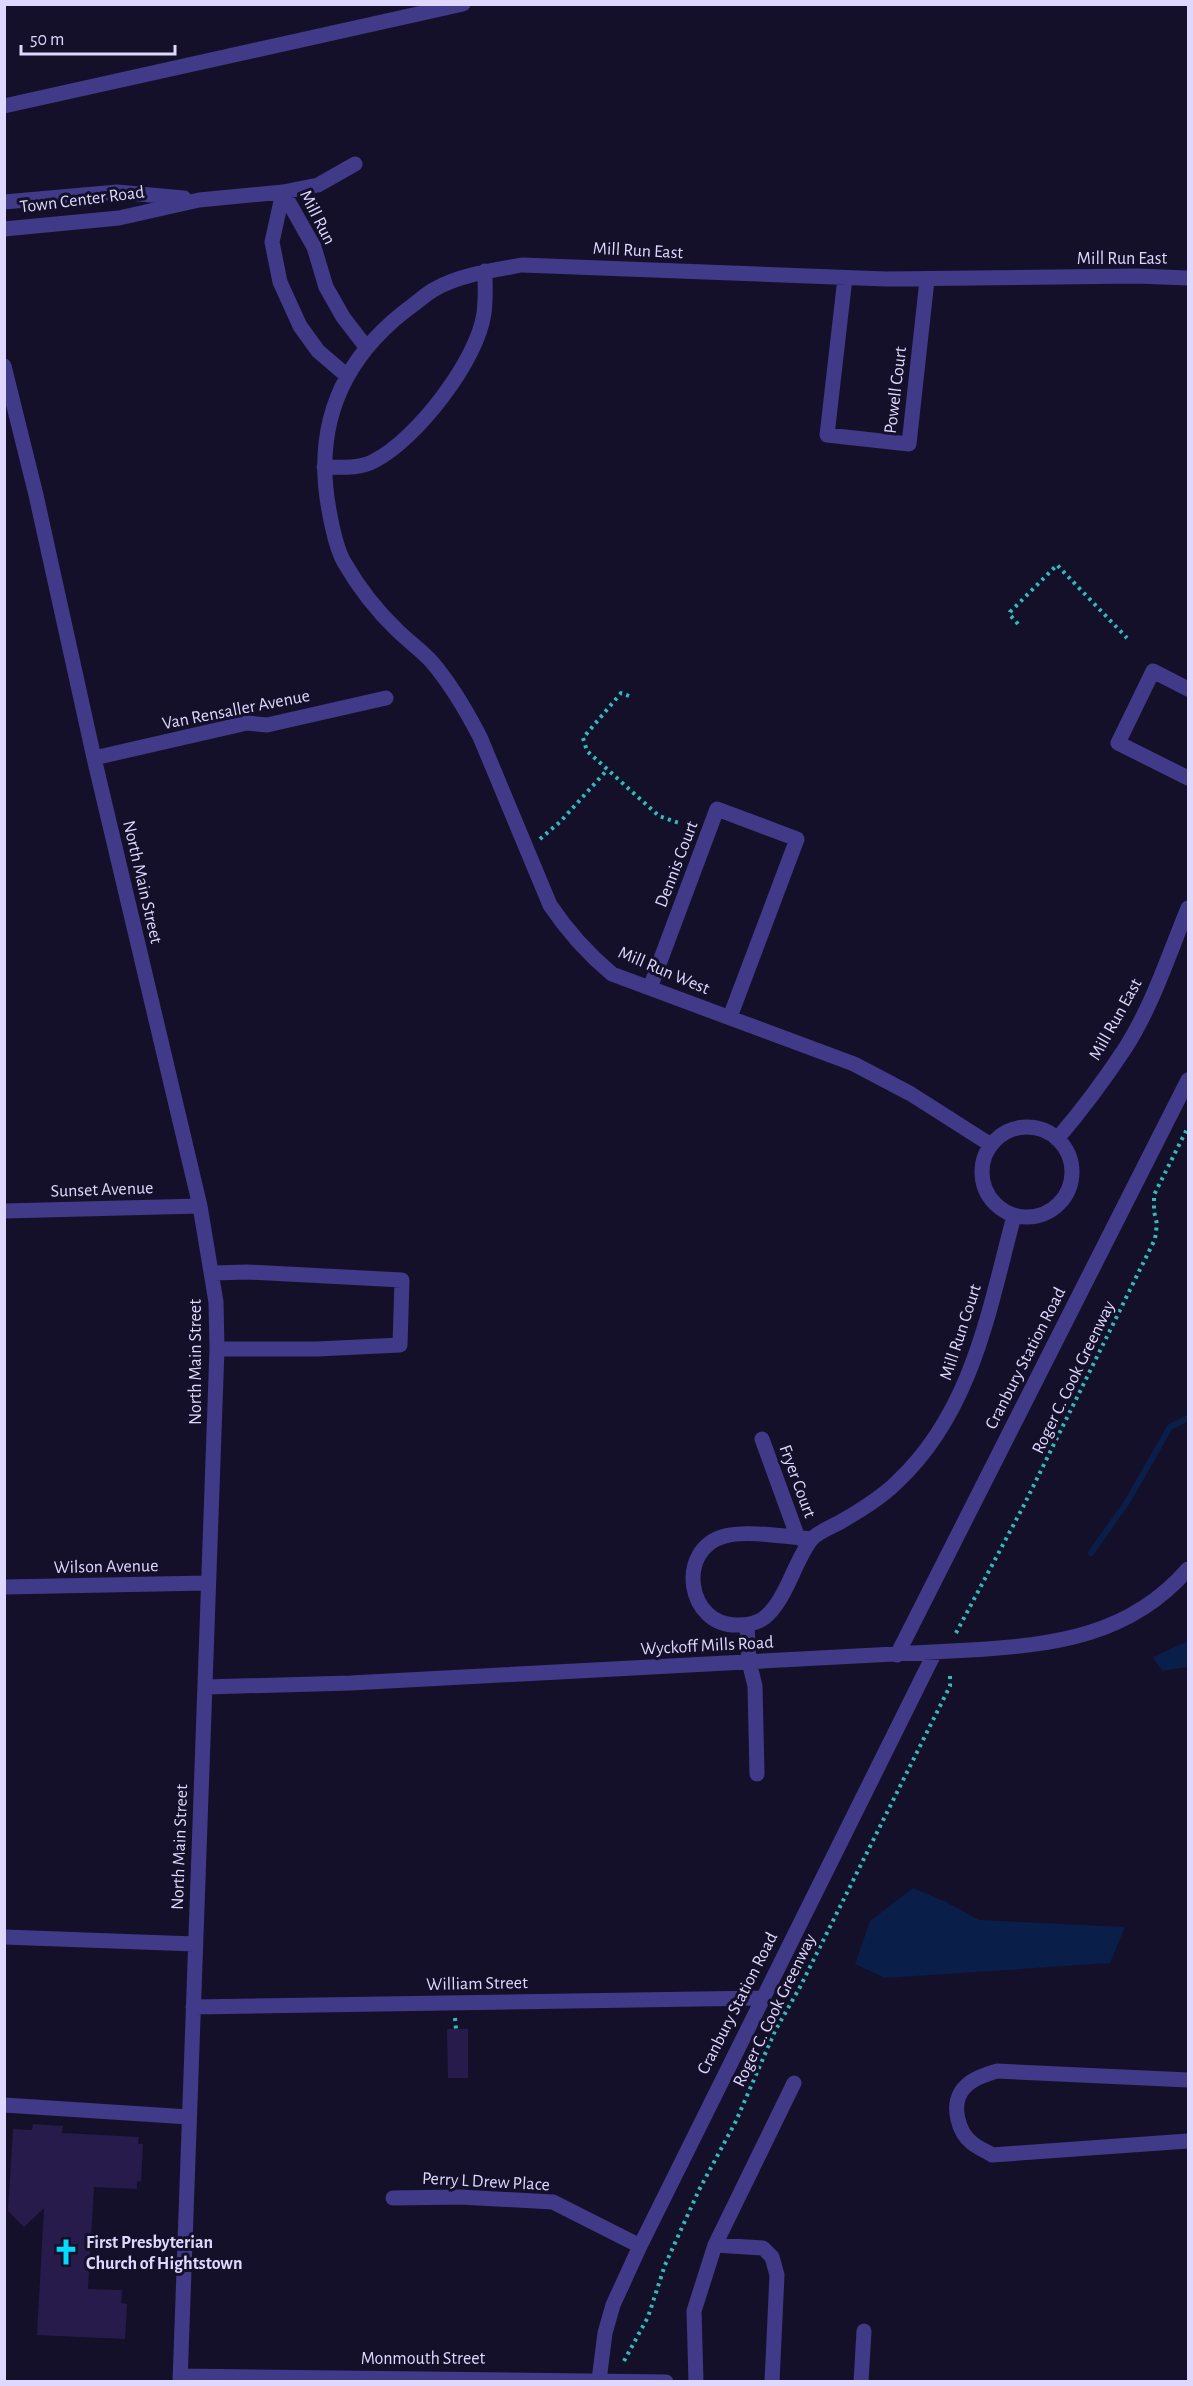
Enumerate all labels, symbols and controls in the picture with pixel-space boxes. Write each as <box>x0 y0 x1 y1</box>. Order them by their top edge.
scale bar <box>21 18 176 56</box>
text: 50 m <box>30 31 64 49</box>
street label: Town Center Road <box>19 183 146 217</box>
street label: Mill Run <box>296 187 338 248</box>
street label: Mill Run East <box>592 240 684 262</box>
street label: Mill Run East <box>1077 250 1167 268</box>
street label: Powell Court <box>882 345 910 435</box>
street label: Van Rensaller Avenue <box>161 687 311 733</box>
street label: North Main Street <box>119 819 165 946</box>
street label: Dennis Court <box>652 819 702 910</box>
street label: Mill Run West <box>615 944 712 998</box>
street label: Mill Run East <box>1086 975 1146 1063</box>
street label: Sunset Avenue <box>50 1179 154 1201</box>
street label: Mill Run Court <box>937 1282 985 1383</box>
street label: Cranbury Station Road <box>982 1285 1069 1432</box>
street label: Roger C. Cook Greenway <box>1029 1298 1119 1457</box>
street label: North Main Street <box>187 1299 205 1425</box>
street label: Fryer Court <box>776 1443 819 1520</box>
street label: Wilson Avenue <box>53 1557 159 1577</box>
street label: Wyckoff Mills Road <box>640 1634 774 1658</box>
street label: North Main Street <box>169 1784 191 1910</box>
street label: Cranbury Station Road <box>694 1930 781 2077</box>
street label: Roger C. Cook Greenway <box>730 1931 820 2090</box>
street label: William Street <box>426 1974 528 1994</box>
street label: Perry L Drew Place <box>422 2170 550 2194</box>
place label: First Presbyterian Church of Hightstown <box>86 2234 242 2273</box>
church icon: First Presbyterian Church of Hightstown <box>51 2237 81 2267</box>
street label: Monmouth Street <box>361 2350 485 2368</box>

